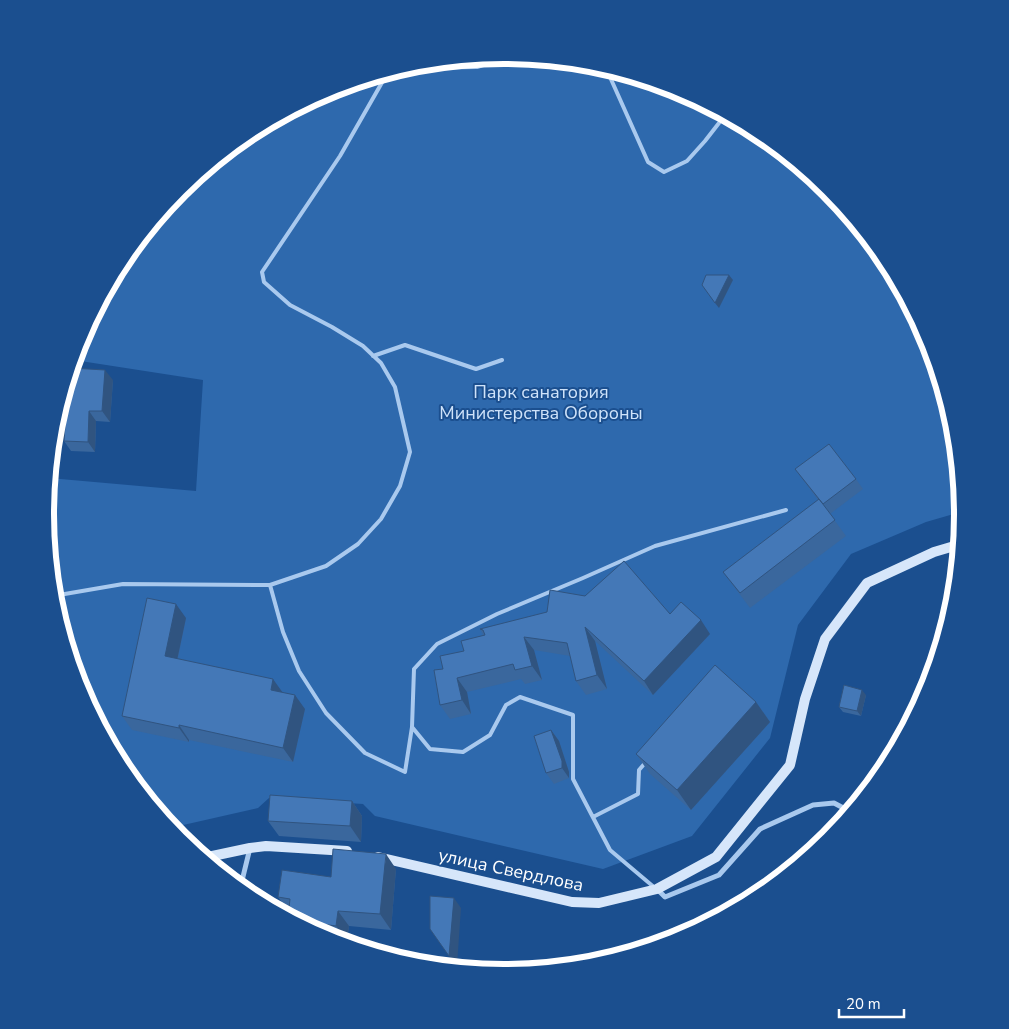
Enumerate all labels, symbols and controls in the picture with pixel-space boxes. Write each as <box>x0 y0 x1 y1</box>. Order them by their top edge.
park label: Парк санатория Министерства Обороны <box>439 380 643 425</box>
street label: улица Свердлова <box>436 843 586 897</box>
scale bar <box>839 986 904 1018</box>
text: 20 m <box>846 994 881 1014</box>

